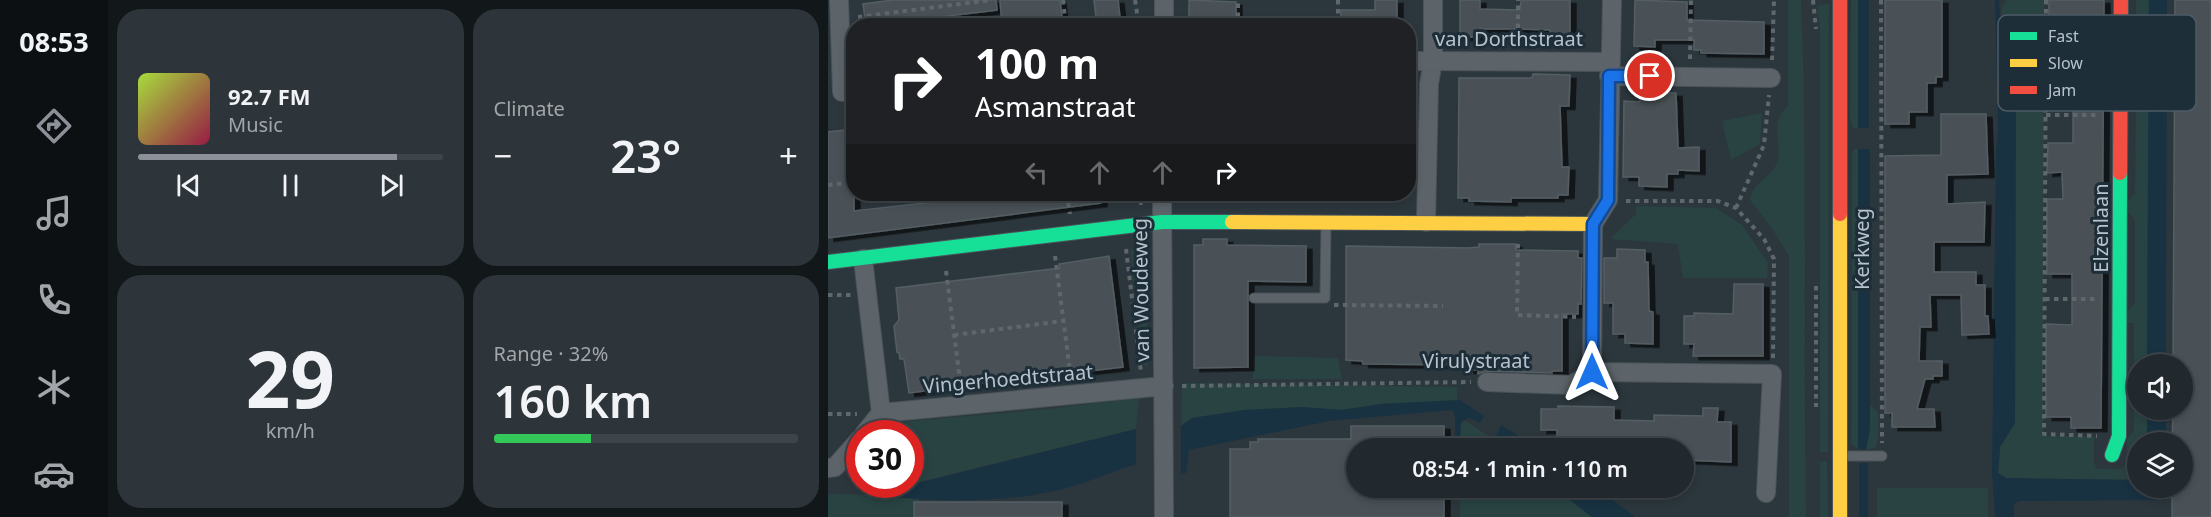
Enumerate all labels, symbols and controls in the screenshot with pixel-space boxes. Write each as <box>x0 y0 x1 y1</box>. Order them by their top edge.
legend <box>1998 15 2196 111</box>
text: 08:53 <box>19 23 89 60</box>
street label: van Dorthstraat <box>1435 25 1583 52</box>
text: Fast <box>2048 25 2079 47</box>
text: 100 m <box>975 34 1099 91</box>
icon: right <box>876 42 954 120</box>
pin <box>1624 50 1675 101</box>
text: Slow <box>2048 52 2083 74</box>
icon: arrive <box>1633 59 1666 92</box>
text: Jam <box>2046 79 2076 101</box>
text: 92.7 FM <box>228 81 310 111</box>
text: Asmanstraat <box>975 88 1136 125</box>
text: Climate <box>494 95 565 122</box>
icon: directions <box>33 105 75 147</box>
text: Music <box>228 111 283 138</box>
text: 23° <box>610 125 681 186</box>
text: − <box>494 133 512 178</box>
text: + <box>779 133 798 178</box>
icon: left <box>1020 156 1053 189</box>
icon: ahead <box>1083 156 1116 189</box>
icon: ahead <box>1146 156 1179 189</box>
icon: right <box>1209 156 1242 189</box>
icon: previous <box>172 169 205 202</box>
icon: pause <box>274 169 307 202</box>
icon: next <box>375 169 408 202</box>
street label: Elzenlaan <box>2087 183 2114 273</box>
icon: music <box>33 192 75 234</box>
street label: Kerkweg <box>1848 208 1875 290</box>
street label: van Woudeweg <box>1126 218 1155 362</box>
icon: phone <box>33 279 75 321</box>
text: 29 <box>246 325 335 431</box>
text: Range · 32% <box>494 340 608 367</box>
position arrow <box>1560 340 1624 404</box>
street label: Virulystraat <box>1422 347 1530 374</box>
map controls <box>2127 354 2193 498</box>
button: sound <box>2127 354 2193 420</box>
street label: Vingerhoedtstraat <box>922 358 1094 399</box>
icon: climate <box>33 366 75 408</box>
text: 160 km <box>494 370 652 431</box>
text: km/h <box>266 417 315 444</box>
speed limit sign: 30 <box>846 420 924 498</box>
button: layers <box>2127 432 2193 498</box>
icon: car <box>33 453 75 495</box>
text: 08:54 · 1 min · 110 m <box>1412 453 1628 483</box>

